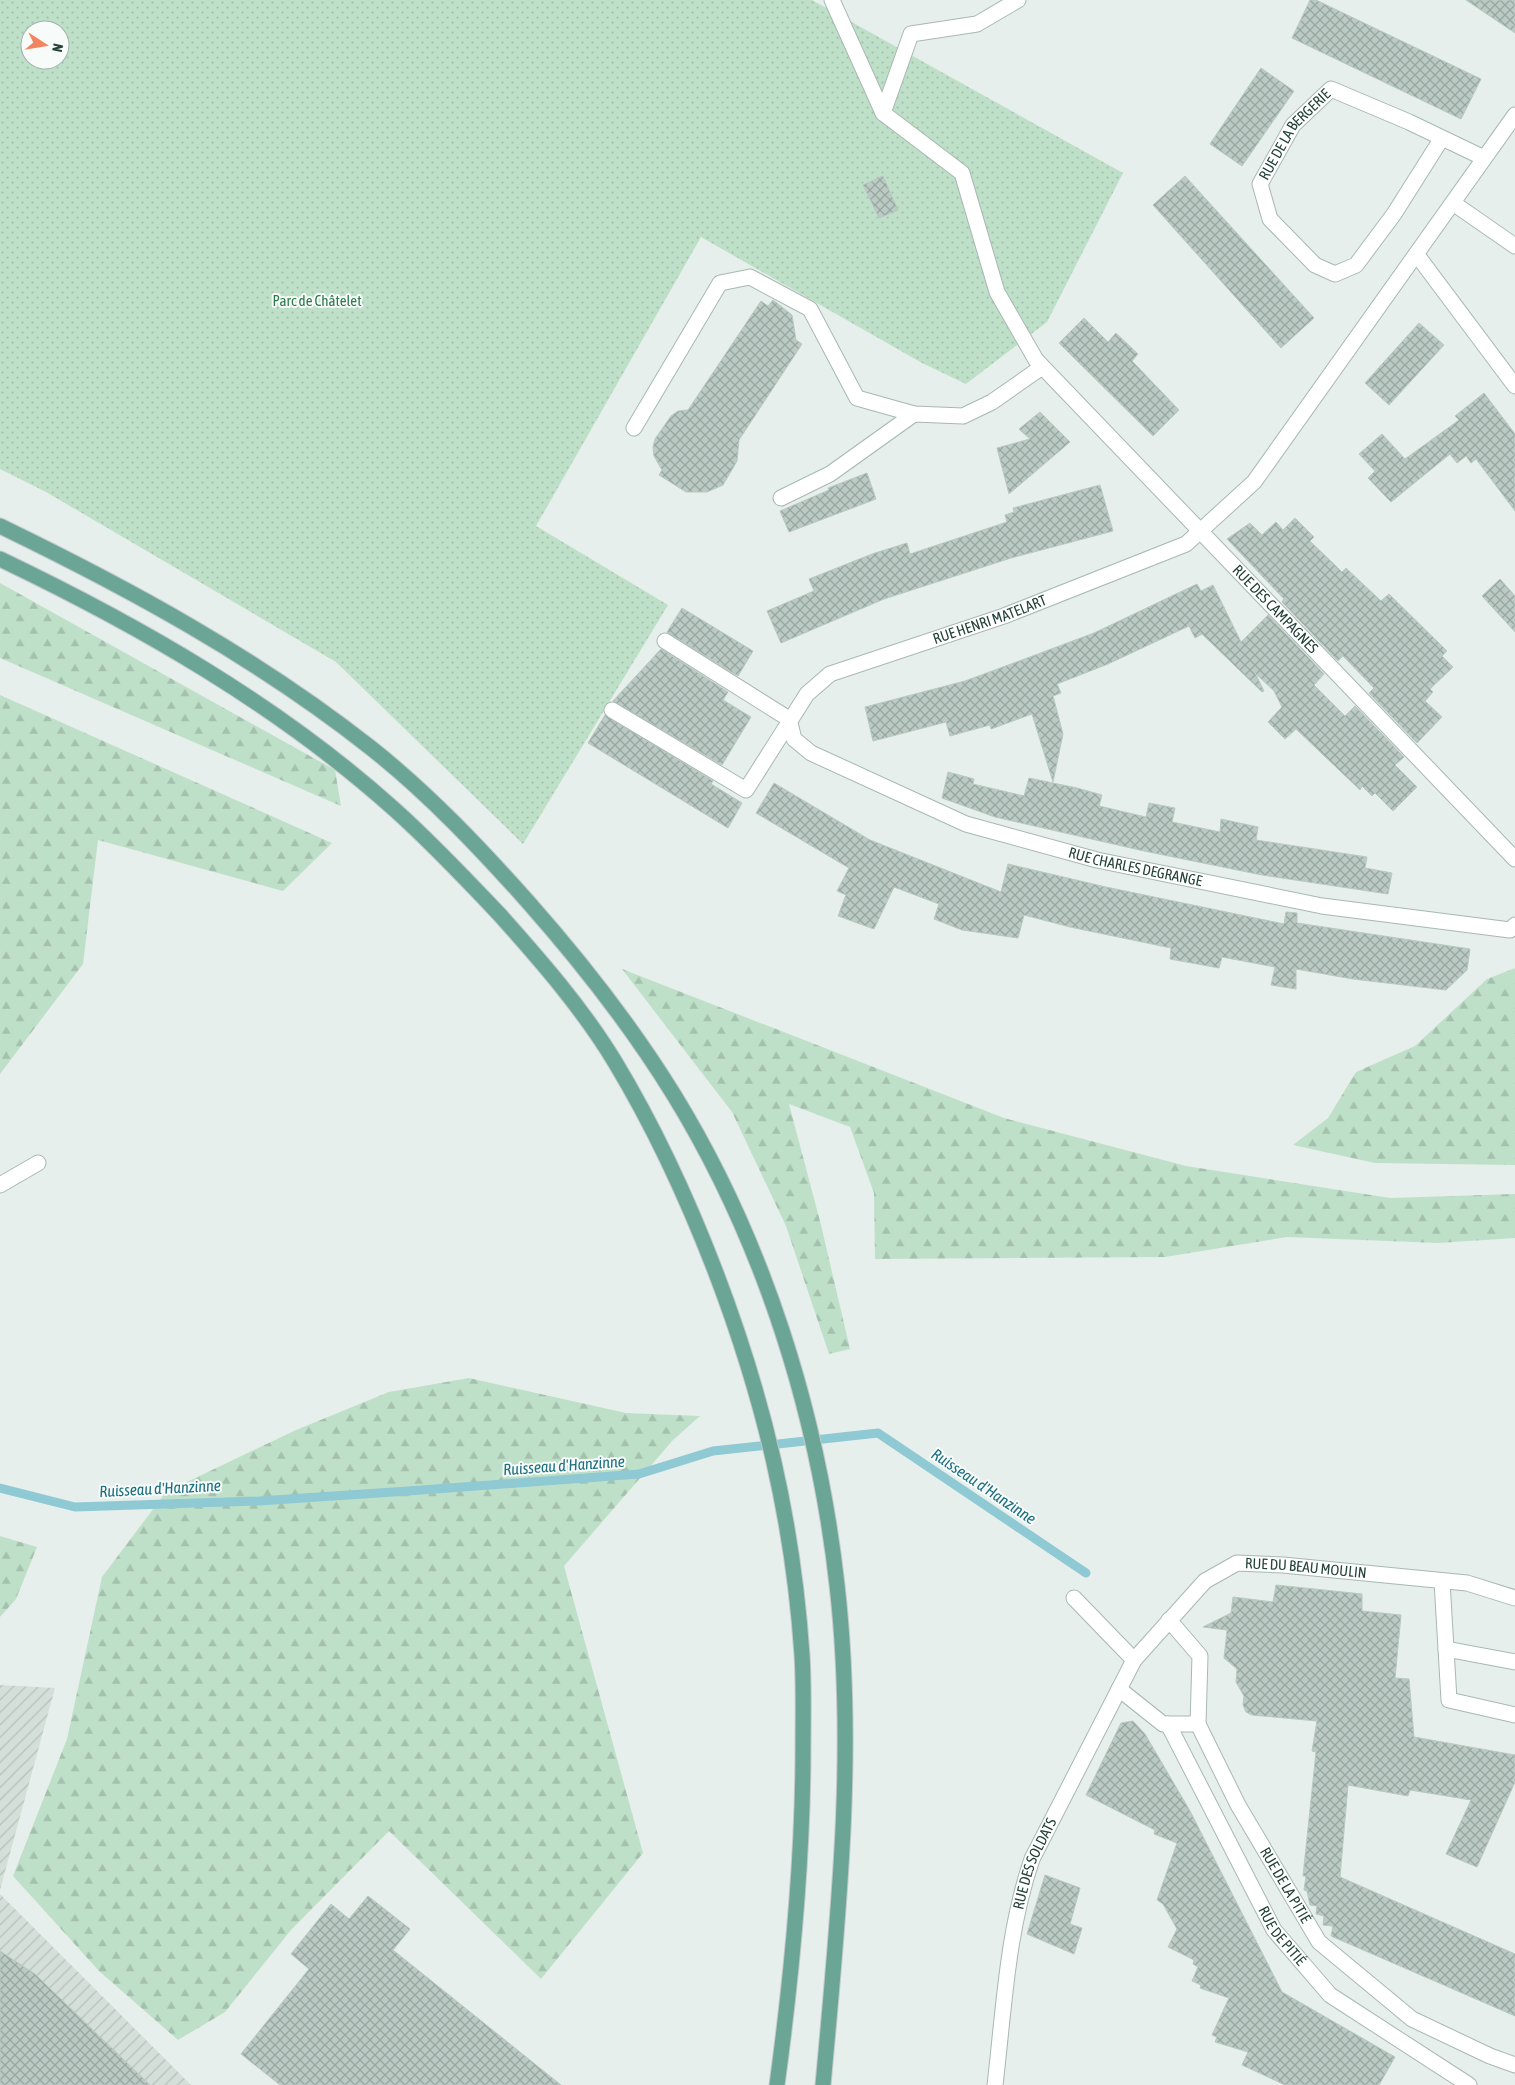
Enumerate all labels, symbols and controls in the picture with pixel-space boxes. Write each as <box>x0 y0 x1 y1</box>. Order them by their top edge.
north arrow <box>20 20 70 70</box>
text: N <box>49 42 66 53</box>
street label: RUE DE LA BERGERIE <box>1255 85 1334 183</box>
park label: Parc de Châtelet <box>273 292 361 309</box>
street label: RUE DES CAMPAGNES <box>1229 561 1322 656</box>
street label: RUE HENRI MATELART <box>931 591 1049 647</box>
street label: RUE CHARLES DEGRANGE <box>1067 844 1205 889</box>
water label: Ruisseau d'Hanzinne <box>928 1444 1040 1528</box>
water label: Ruisseau d'Hanzinne <box>503 1452 625 1478</box>
water label: Ruisseau d'Hanzinne <box>99 1476 221 1500</box>
street label: RUE DU BEAU MOULIN <box>1245 1554 1367 1581</box>
street label: RUE DES SOLDATS <box>1009 1815 1060 1911</box>
street label: RUE DE LA PITIÉ <box>1257 1844 1315 1926</box>
street label: RUE DE PITIÉ <box>1255 1903 1310 1969</box>

